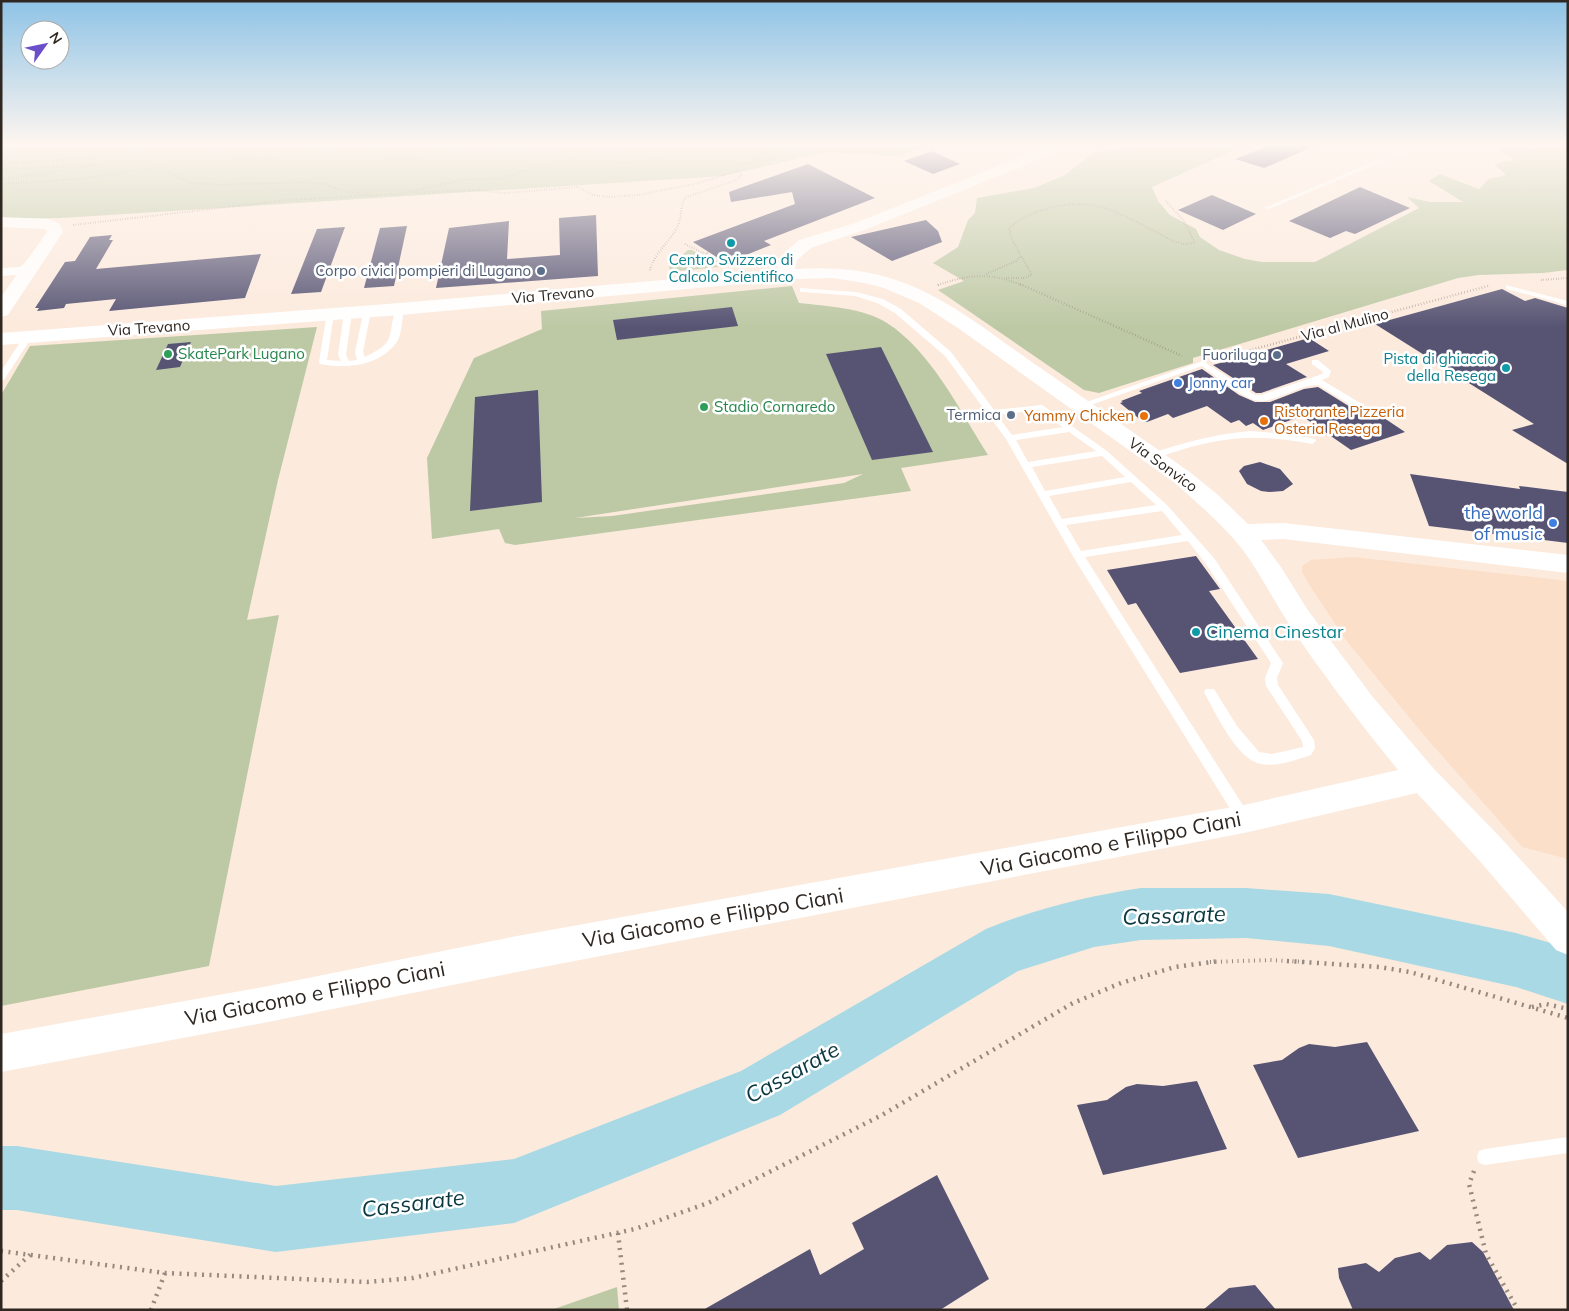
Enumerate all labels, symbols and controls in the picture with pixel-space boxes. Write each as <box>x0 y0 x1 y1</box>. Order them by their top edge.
north arrow <box>20 20 70 70</box>
text: N <box>45 29 66 47</box>
marker: Centro Svizzero di Calcolo Scientifico <box>725 237 737 249</box>
place label: Centro Svizzero di Calcolo Scientifico <box>668 250 794 286</box>
place label: Corpo civici pompieri di Lugano <box>315 261 531 280</box>
marker: Corpo civici pompieri di Lugano <box>535 265 547 277</box>
street label: Via Trevano <box>511 281 595 308</box>
street label: Via al Mulino <box>1299 304 1391 345</box>
street label: Via Trevano <box>107 315 191 340</box>
place label: SkatePark Lugano <box>178 344 305 363</box>
place label: Fuoriluga <box>1202 345 1267 364</box>
marker: SkatePark Lugano <box>162 348 174 360</box>
marker: Fuoriluga <box>1271 349 1283 361</box>
place label: Pista di ghiaccio della Resega <box>1383 349 1496 385</box>
marker: Pista di ghiaccio della Resega <box>1500 362 1512 374</box>
place label: Jonny car <box>1188 373 1253 392</box>
marker: Jonny car <box>1172 377 1184 389</box>
place label: Stadio Cornaredo <box>714 397 835 416</box>
marker: Stadio Cornaredo <box>698 401 710 413</box>
place label: Ristorante Pizzeria Osteria Resega <box>1274 402 1404 438</box>
place label: Termica <box>946 405 1001 424</box>
place label: Yammy Chicken <box>1023 406 1134 425</box>
marker: Termica <box>1005 409 1017 421</box>
marker: Yammy Chicken <box>1138 410 1150 422</box>
marker: Ristorante Pizzeria Osteria Resega <box>1258 415 1270 427</box>
street label: Via Sonvico <box>1125 433 1202 496</box>
place label: the world of music <box>1464 501 1543 545</box>
marker: the world of music <box>1547 517 1559 529</box>
place label: Cinema Cinestar <box>1206 620 1344 643</box>
marker: Cinema Cinestar <box>1190 626 1202 638</box>
street label: Via Giacomo e Filippo Ciani <box>979 805 1243 881</box>
street label: Via Giacomo e Filippo Ciani <box>580 881 845 953</box>
water label: Cassarate <box>1122 899 1226 931</box>
street label: Via Giacomo e Filippo Ciani <box>183 955 447 1031</box>
water label: Cassarate <box>740 1035 844 1109</box>
water label: Cassarate <box>360 1183 466 1223</box>

